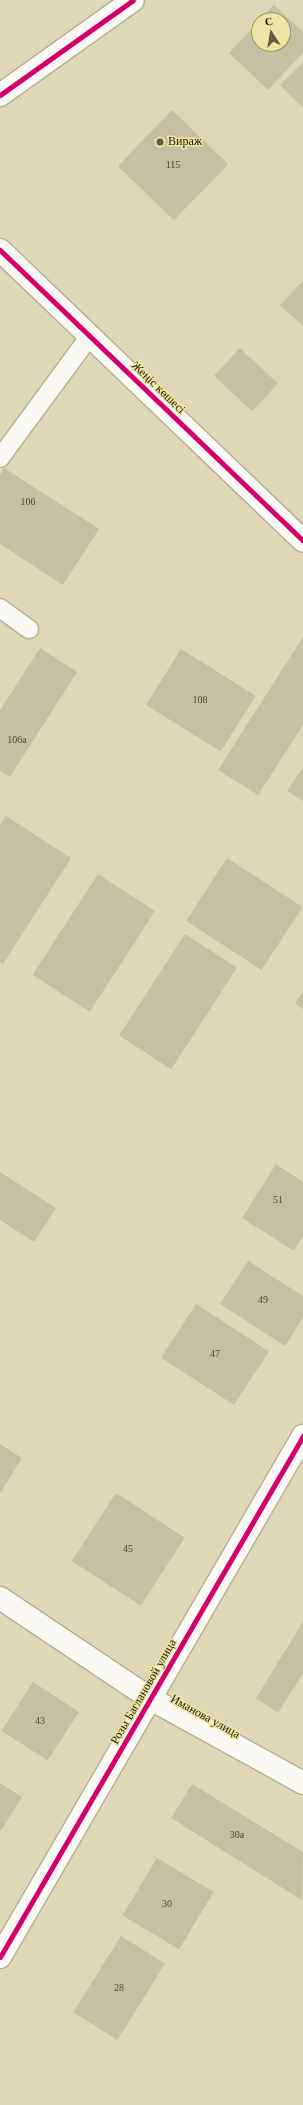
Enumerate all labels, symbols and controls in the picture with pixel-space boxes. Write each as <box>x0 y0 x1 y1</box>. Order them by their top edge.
north arrow <box>251 12 291 52</box>
text: С <box>264 15 274 28</box>
place label: Вираж <box>168 135 202 149</box>
marker: Вираж <box>155 137 165 147</box>
house number: 115 <box>166 159 180 171</box>
street label: Жеңіс көшесі <box>128 359 188 417</box>
house number: 106 <box>20 496 36 508</box>
house number: 108 <box>192 694 208 706</box>
house number: 106а <box>7 734 27 746</box>
house number: 51 <box>273 1194 283 1206</box>
house number: 49 <box>258 1294 268 1306</box>
house number: 47 <box>210 1348 220 1360</box>
house number: 45 <box>123 1543 133 1555</box>
street label: Розы Баглановой улица <box>108 1637 180 1747</box>
street label: Иманова улица <box>168 1692 242 1742</box>
house number: 43 <box>35 1715 45 1727</box>
house number: 30а <box>230 1829 244 1841</box>
house number: 30 <box>162 1898 172 1910</box>
house number: 28 <box>114 1982 124 1994</box>

